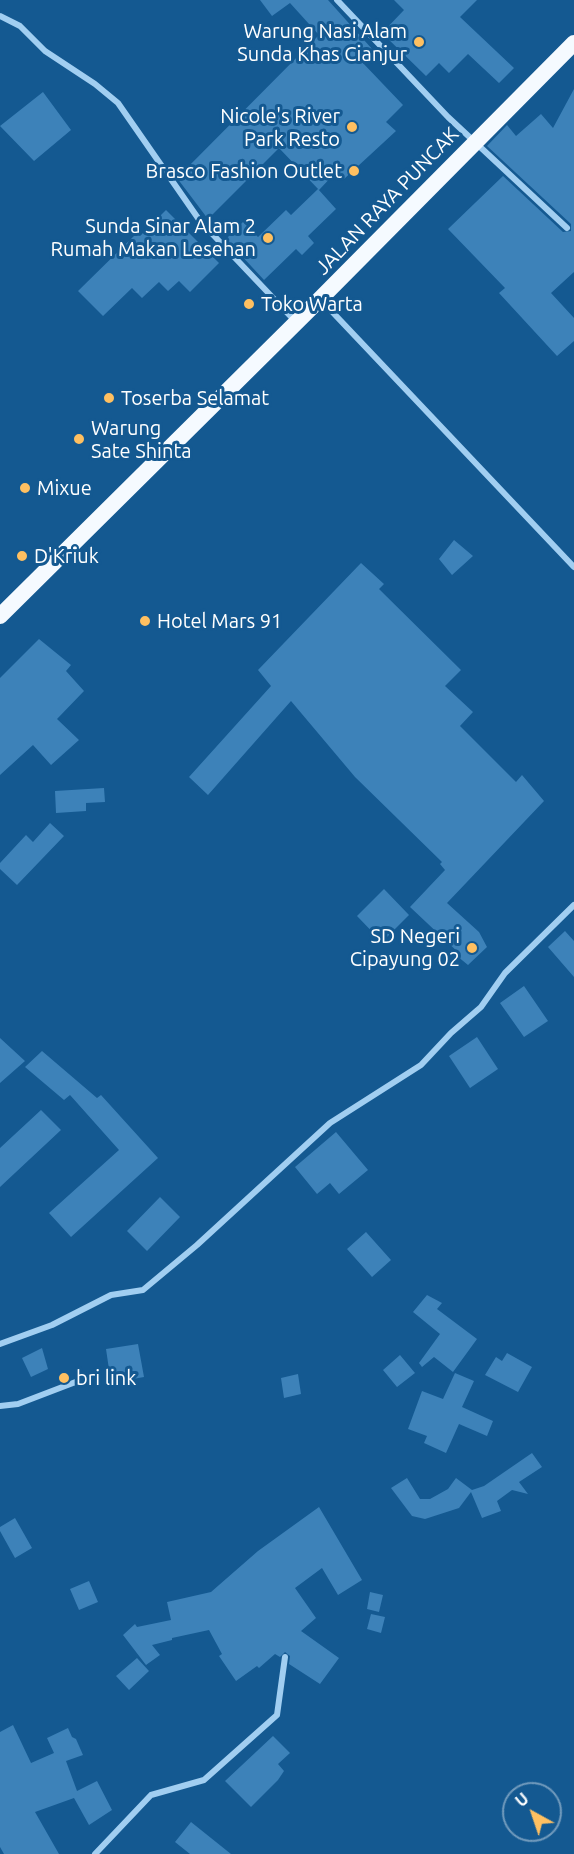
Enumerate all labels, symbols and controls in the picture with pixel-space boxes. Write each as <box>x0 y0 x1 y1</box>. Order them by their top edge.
place label: Warung Nasi Alam Sunda Khas Cianjur <box>237 19 407 66</box>
marker: Warung Nasi Alam Sunda Khas Cianjur <box>412 35 426 49</box>
place label: Nicole's River Park Resto <box>220 104 340 151</box>
marker: Nicole's River Park Resto <box>345 120 359 134</box>
street label: JALAN RAYA PUNCAK <box>310 122 464 280</box>
place label: Brasco Fashion Outlet <box>146 159 342 183</box>
marker: Brasco Fashion Outlet <box>347 164 361 178</box>
place label: Sunda Sinar Alam 2 Rumah Makan Lesehan <box>51 214 256 261</box>
marker: Sunda Sinar Alam 2 Rumah Makan Lesehan <box>261 231 275 245</box>
place label: Toko Warta <box>261 292 363 316</box>
marker: Toko Warta <box>242 297 256 311</box>
place label: Toserba Selamat <box>121 386 269 410</box>
marker: Toserba Selamat <box>102 391 116 405</box>
place label: Warung Sate Shinta <box>91 416 191 463</box>
marker: Warung Sate Shinta <box>72 432 86 446</box>
place label: Mixue <box>37 476 92 500</box>
marker: Mixue <box>18 481 32 495</box>
place label: D'Kriuk <box>34 544 99 568</box>
marker: D'Kriuk <box>15 549 29 563</box>
place label: Hotel Mars 91 <box>157 609 282 633</box>
marker: Hotel Mars 91 <box>138 614 152 628</box>
place label: SD Negeri Cipayung 02 <box>350 924 460 971</box>
marker: SD Negeri Cipayung 02 <box>465 941 479 955</box>
place label: bri link <box>76 1366 136 1390</box>
marker: bri link <box>57 1371 71 1385</box>
north arrow <box>502 1782 562 1842</box>
text: U <box>512 1789 532 1810</box>

